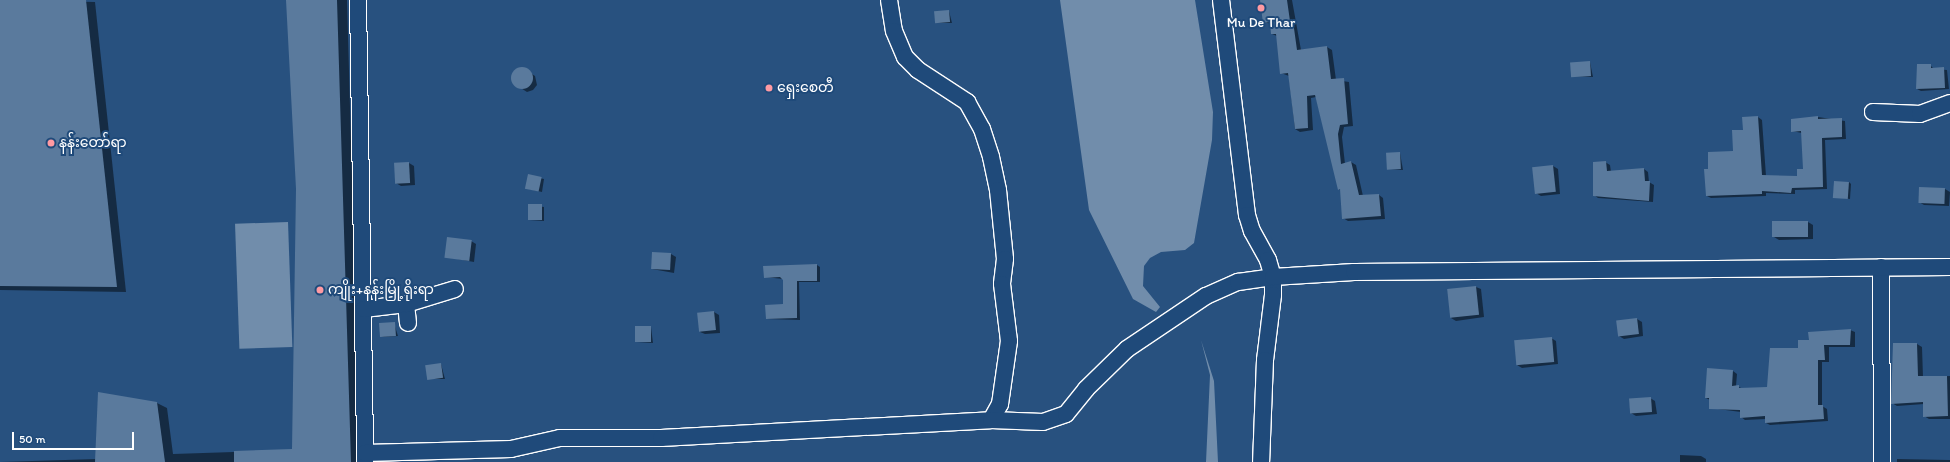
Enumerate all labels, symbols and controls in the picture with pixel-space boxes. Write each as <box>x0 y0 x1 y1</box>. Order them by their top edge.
marker: Mu De Thar <box>1256 3 1266 13</box>
place label: Mu De Thar <box>1227 15 1295 31</box>
place label: ရှေးစေတီ <box>777 80 834 96</box>
marker: ရှေးစေတီ <box>764 83 774 93</box>
place label: နန်းတော်ရာ <box>59 135 127 151</box>
marker: နန်းတော်ရာ <box>46 138 56 148</box>
place label: ကျိုး+နန်းမြို့ရိုးရာ <box>328 282 434 298</box>
marker: ကျိုး+နန်းမြို့ရိုးရာ <box>315 285 325 295</box>
scale bar <box>14 424 136 450</box>
text: 50 m <box>19 432 45 446</box>

